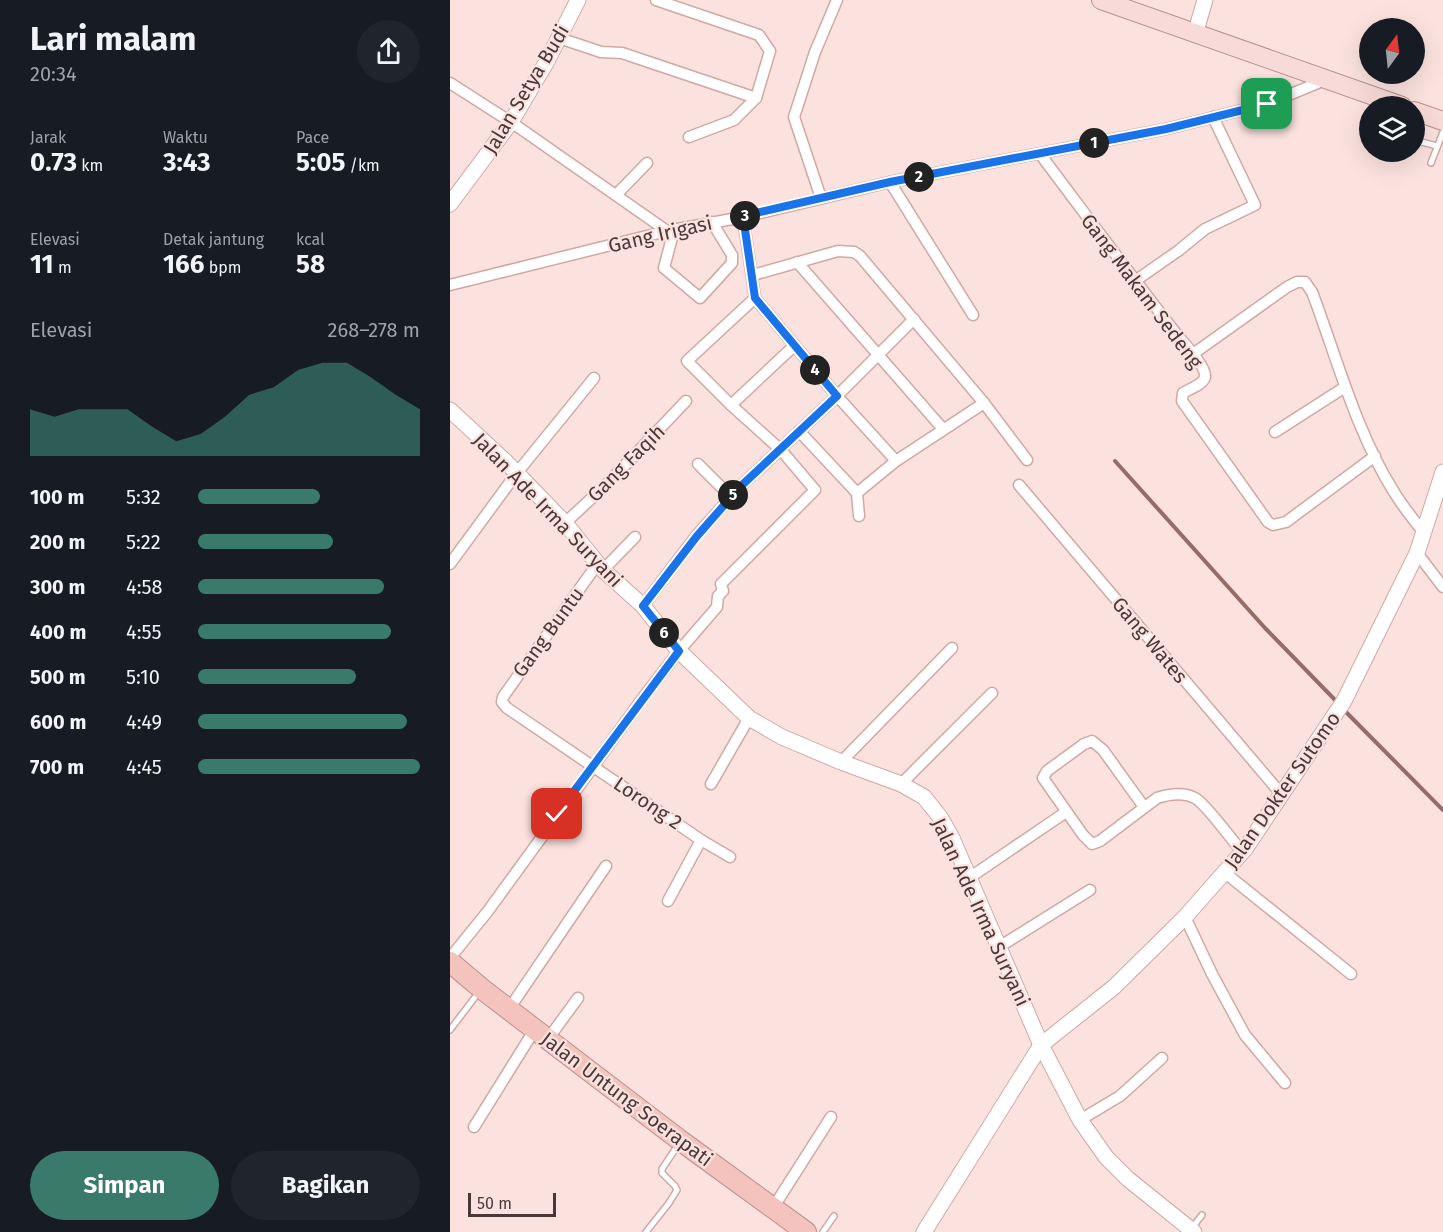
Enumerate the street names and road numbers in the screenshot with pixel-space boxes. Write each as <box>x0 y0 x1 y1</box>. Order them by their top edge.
street label: Jalan Setya Budi <box>478 20 574 158</box>
street label: Gang Makam Sedeng <box>1076 209 1208 374</box>
street label: Gang Irigasi <box>606 210 714 258</box>
street label: Gang Faqih <box>582 419 670 507</box>
street label: Jalan Ade Irma Suryani <box>468 428 628 592</box>
street label: Gang Buntu <box>507 582 589 682</box>
street label: Gang Wates <box>1107 592 1193 688</box>
street label: Jalan Dokter Sutomo <box>1219 707 1345 873</box>
street label: Lorong 2 <box>609 771 687 835</box>
street label: Jalan Ade Irma Suryani <box>927 814 1035 1010</box>
street label: Jalan Untung Soerapati <box>537 1027 717 1171</box>

